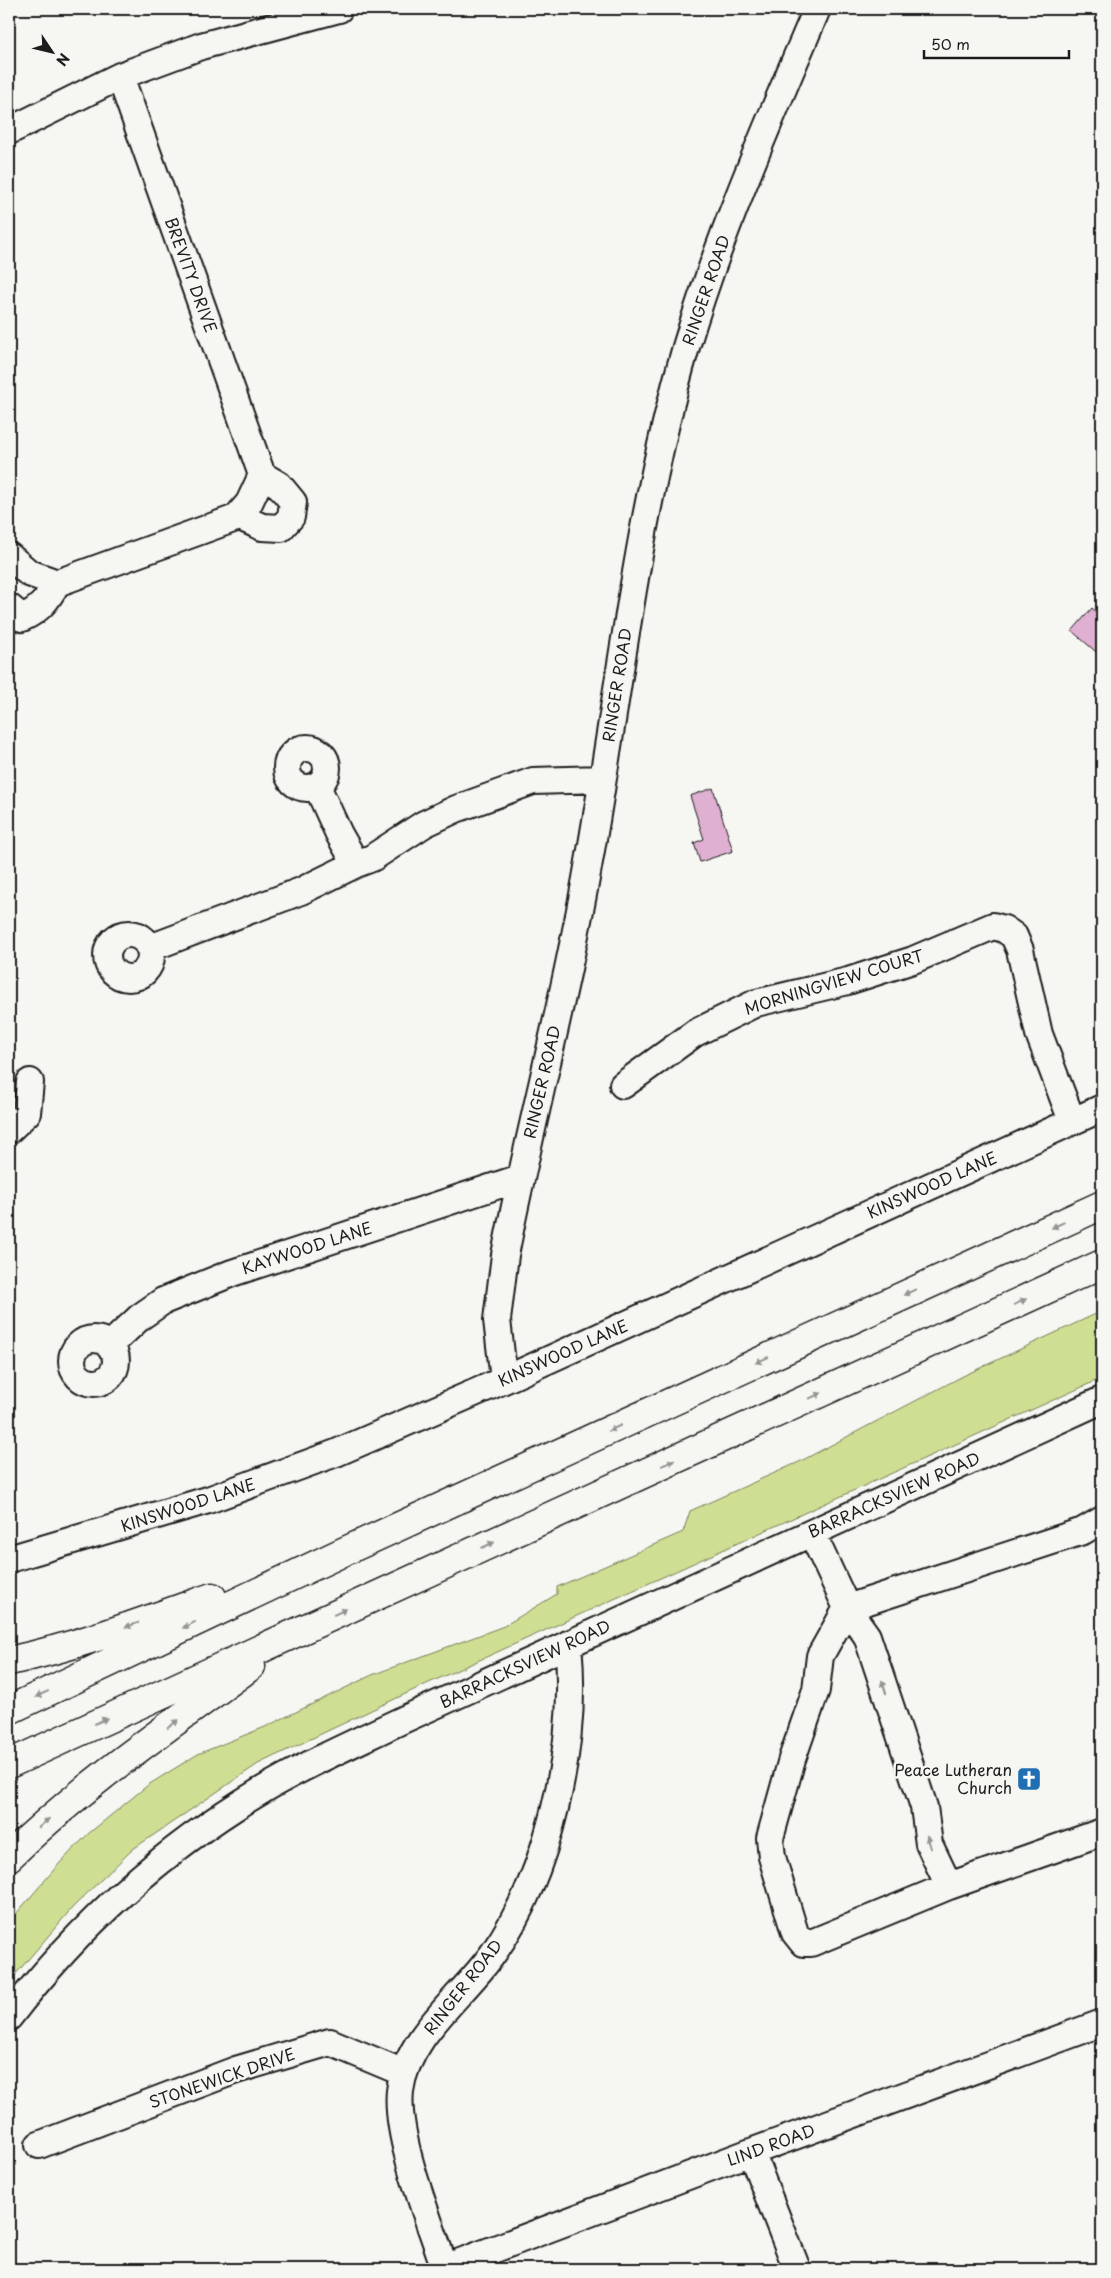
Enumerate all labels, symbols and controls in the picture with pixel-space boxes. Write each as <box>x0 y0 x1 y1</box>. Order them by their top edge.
north arrow <box>28 28 78 78</box>
scale bar <box>924 28 1068 60</box>
text: 50 m <box>931 32 970 55</box>
text: N <box>51 49 75 70</box>
street label: BREVITY DRIVE <box>160 214 224 336</box>
street label: RINGER ROAD <box>675 231 735 348</box>
street label: RINGER ROAD <box>595 626 637 744</box>
street label: MORNINGVIEW COURT <box>741 942 926 1020</box>
street label: RINGER ROAD <box>516 1023 566 1141</box>
street label: KINSWOOD LANE <box>863 1145 1001 1224</box>
street label: KAYWOOD LANE <box>238 1215 375 1279</box>
one-way arrow <box>1051 1221 1065 1229</box>
one-way arrow <box>903 1288 917 1296</box>
one-way arrow <box>1013 1297 1027 1305</box>
street label: KINSWOOD LANE <box>494 1313 632 1392</box>
one-way arrow <box>755 1356 769 1364</box>
one-way arrow <box>808 1391 822 1399</box>
one-way arrow <box>608 1424 622 1432</box>
street label: BARRACKSVIEW ROAD <box>804 1445 984 1543</box>
one-way arrow <box>661 1459 675 1467</box>
street label: KINSWOOD LANE <box>117 1471 258 1537</box>
one-way arrow <box>481 1540 495 1548</box>
one-way arrow <box>333 1608 347 1616</box>
street label: BARRACKSVIEW ROAD <box>435 1613 614 1713</box>
one-way arrow <box>124 1621 139 1629</box>
one-way arrow <box>182 1621 196 1629</box>
one-way arrow <box>880 1679 887 1694</box>
one-way arrow <box>35 1691 49 1699</box>
one-way arrow <box>94 1717 108 1725</box>
one-way arrow <box>166 1719 180 1729</box>
place label: Peace Lutheran Church <box>894 1757 1012 1799</box>
church icon: Peace Lutheran Church <box>1016 1766 1042 1792</box>
one-way arrow <box>38 1818 50 1829</box>
one-way arrow <box>925 1834 933 1849</box>
street label: RINGER ROAD <box>417 1934 507 2039</box>
street label: STONEWICK DRIVE <box>145 2041 298 2113</box>
street label: LIND ROAD <box>723 2117 818 2171</box>

